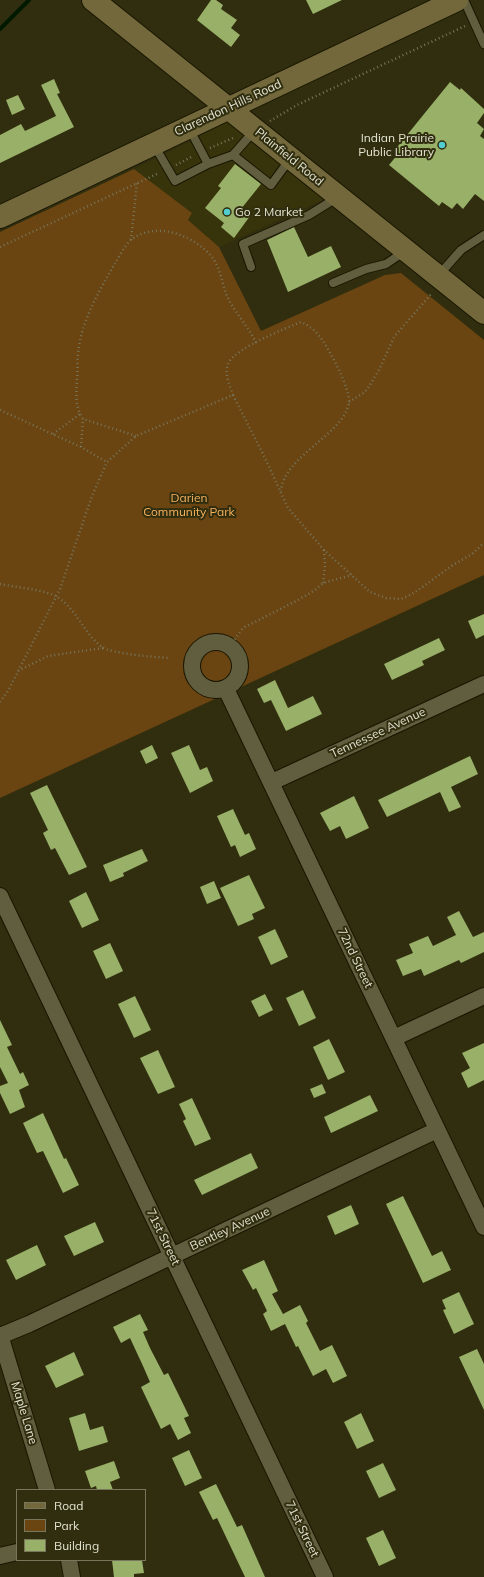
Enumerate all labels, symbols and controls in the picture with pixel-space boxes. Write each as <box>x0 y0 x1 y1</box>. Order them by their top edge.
street label: Clarendon Hills Road <box>172 77 284 139</box>
street label: Plainfield Road <box>252 125 326 189</box>
place label: Indian Prairie Public Library <box>358 131 434 159</box>
marker: Indian Prairie Public Library <box>437 140 447 150</box>
place label: Go 2 Market <box>235 205 303 219</box>
marker: Go 2 Market <box>222 207 232 217</box>
park label: Darien Community Park <box>143 491 235 519</box>
street label: Tennessee Avenue <box>328 705 428 761</box>
street label: 72nd Street <box>334 926 376 990</box>
street label: Bentley Avenue <box>188 1204 272 1254</box>
street label: 71st Street <box>143 1207 183 1267</box>
street label: Maple Lane <box>8 1380 40 1446</box>
legend <box>16 1489 146 1561</box>
text: Road <box>54 1498 83 1513</box>
street label: 71st Street <box>282 1499 322 1559</box>
text: Park <box>54 1518 79 1533</box>
text: Building <box>54 1538 99 1553</box>

